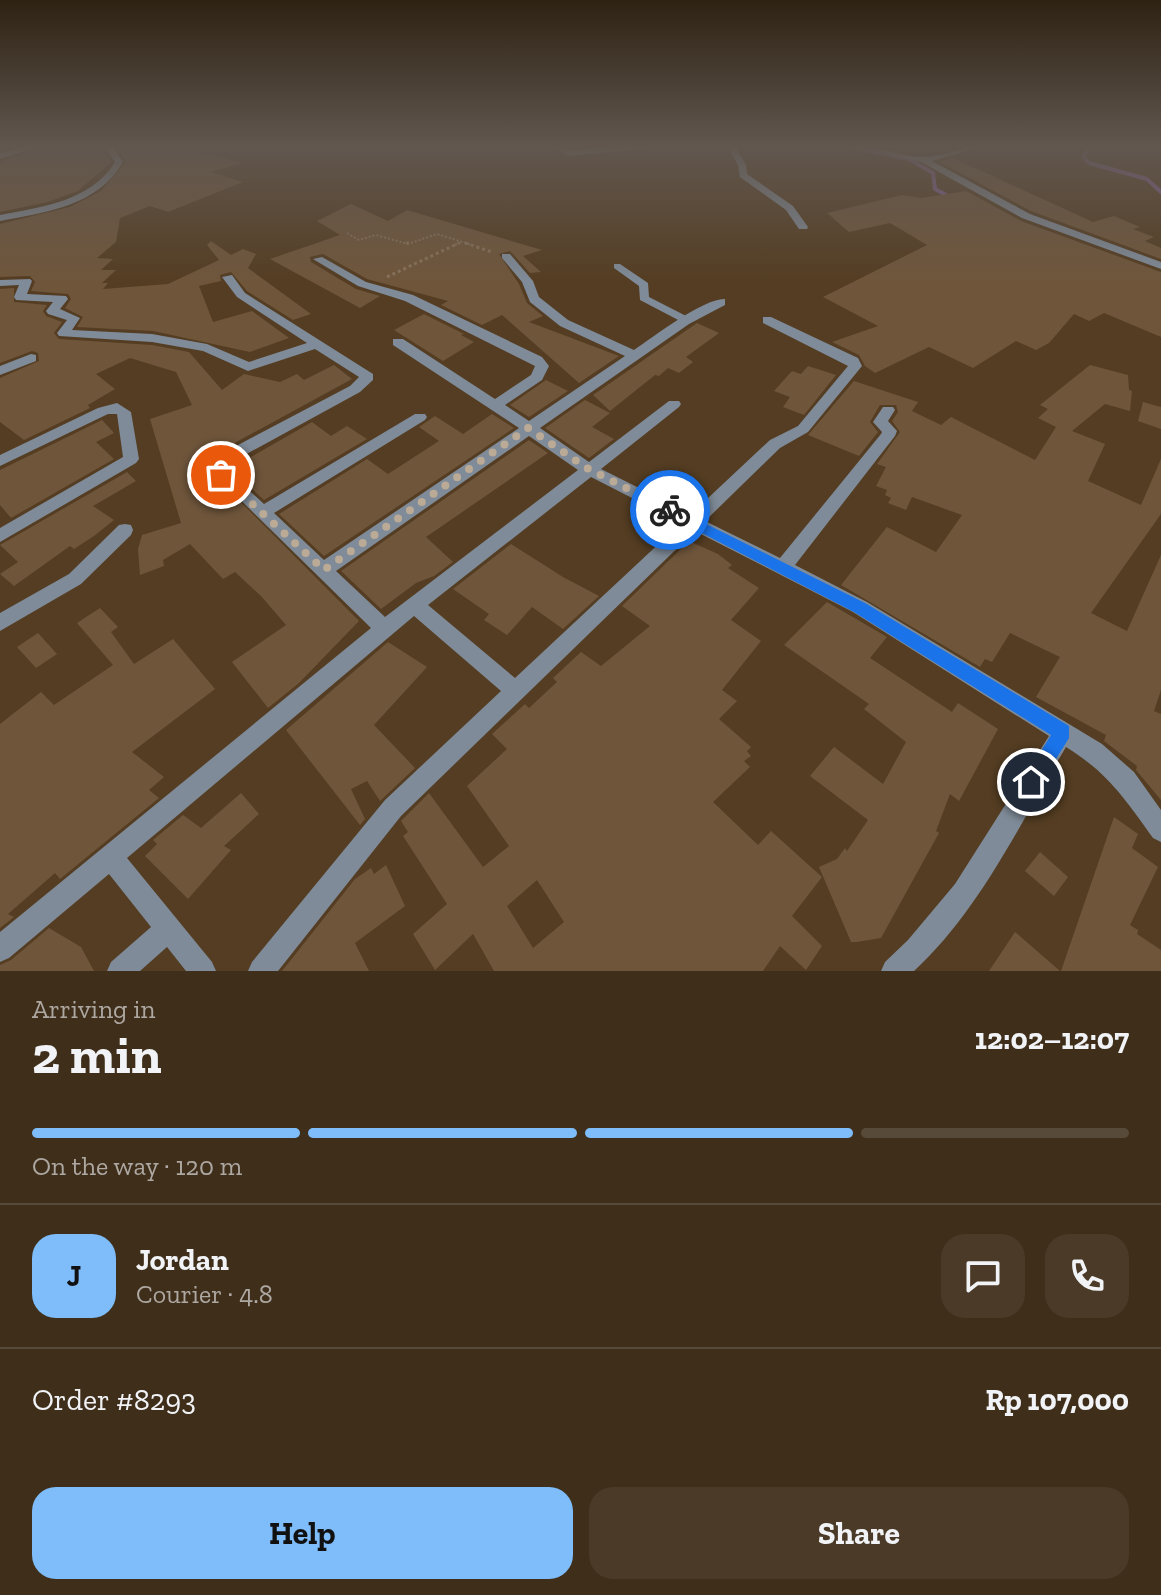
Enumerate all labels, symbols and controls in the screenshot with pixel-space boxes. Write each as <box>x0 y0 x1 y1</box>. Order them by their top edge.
pin <box>187 441 255 509</box>
icon: bag <box>199 453 243 497</box>
courier <box>630 470 710 550</box>
icon: bike <box>648 488 692 532</box>
pin <box>997 748 1065 816</box>
icon: home <box>1009 760 1053 804</box>
text: Arriving in <box>32 993 155 1025</box>
text: 12:02–12:07 <box>975 1021 1129 1057</box>
text: 2 min <box>32 1024 162 1086</box>
text: On the way · 120 m <box>32 1150 242 1182</box>
button: chat <box>941 1234 1025 1318</box>
button: phone <box>1045 1234 1129 1318</box>
text: Jordan <box>136 1242 229 1278</box>
text: J <box>67 1258 81 1294</box>
text: Courier · 4.8 <box>136 1278 273 1310</box>
text: Order #8293 <box>32 1382 196 1418</box>
text: Rp 107,000 <box>985 1382 1129 1418</box>
button: Help <box>32 1487 573 1579</box>
button: Share <box>589 1487 1129 1579</box>

